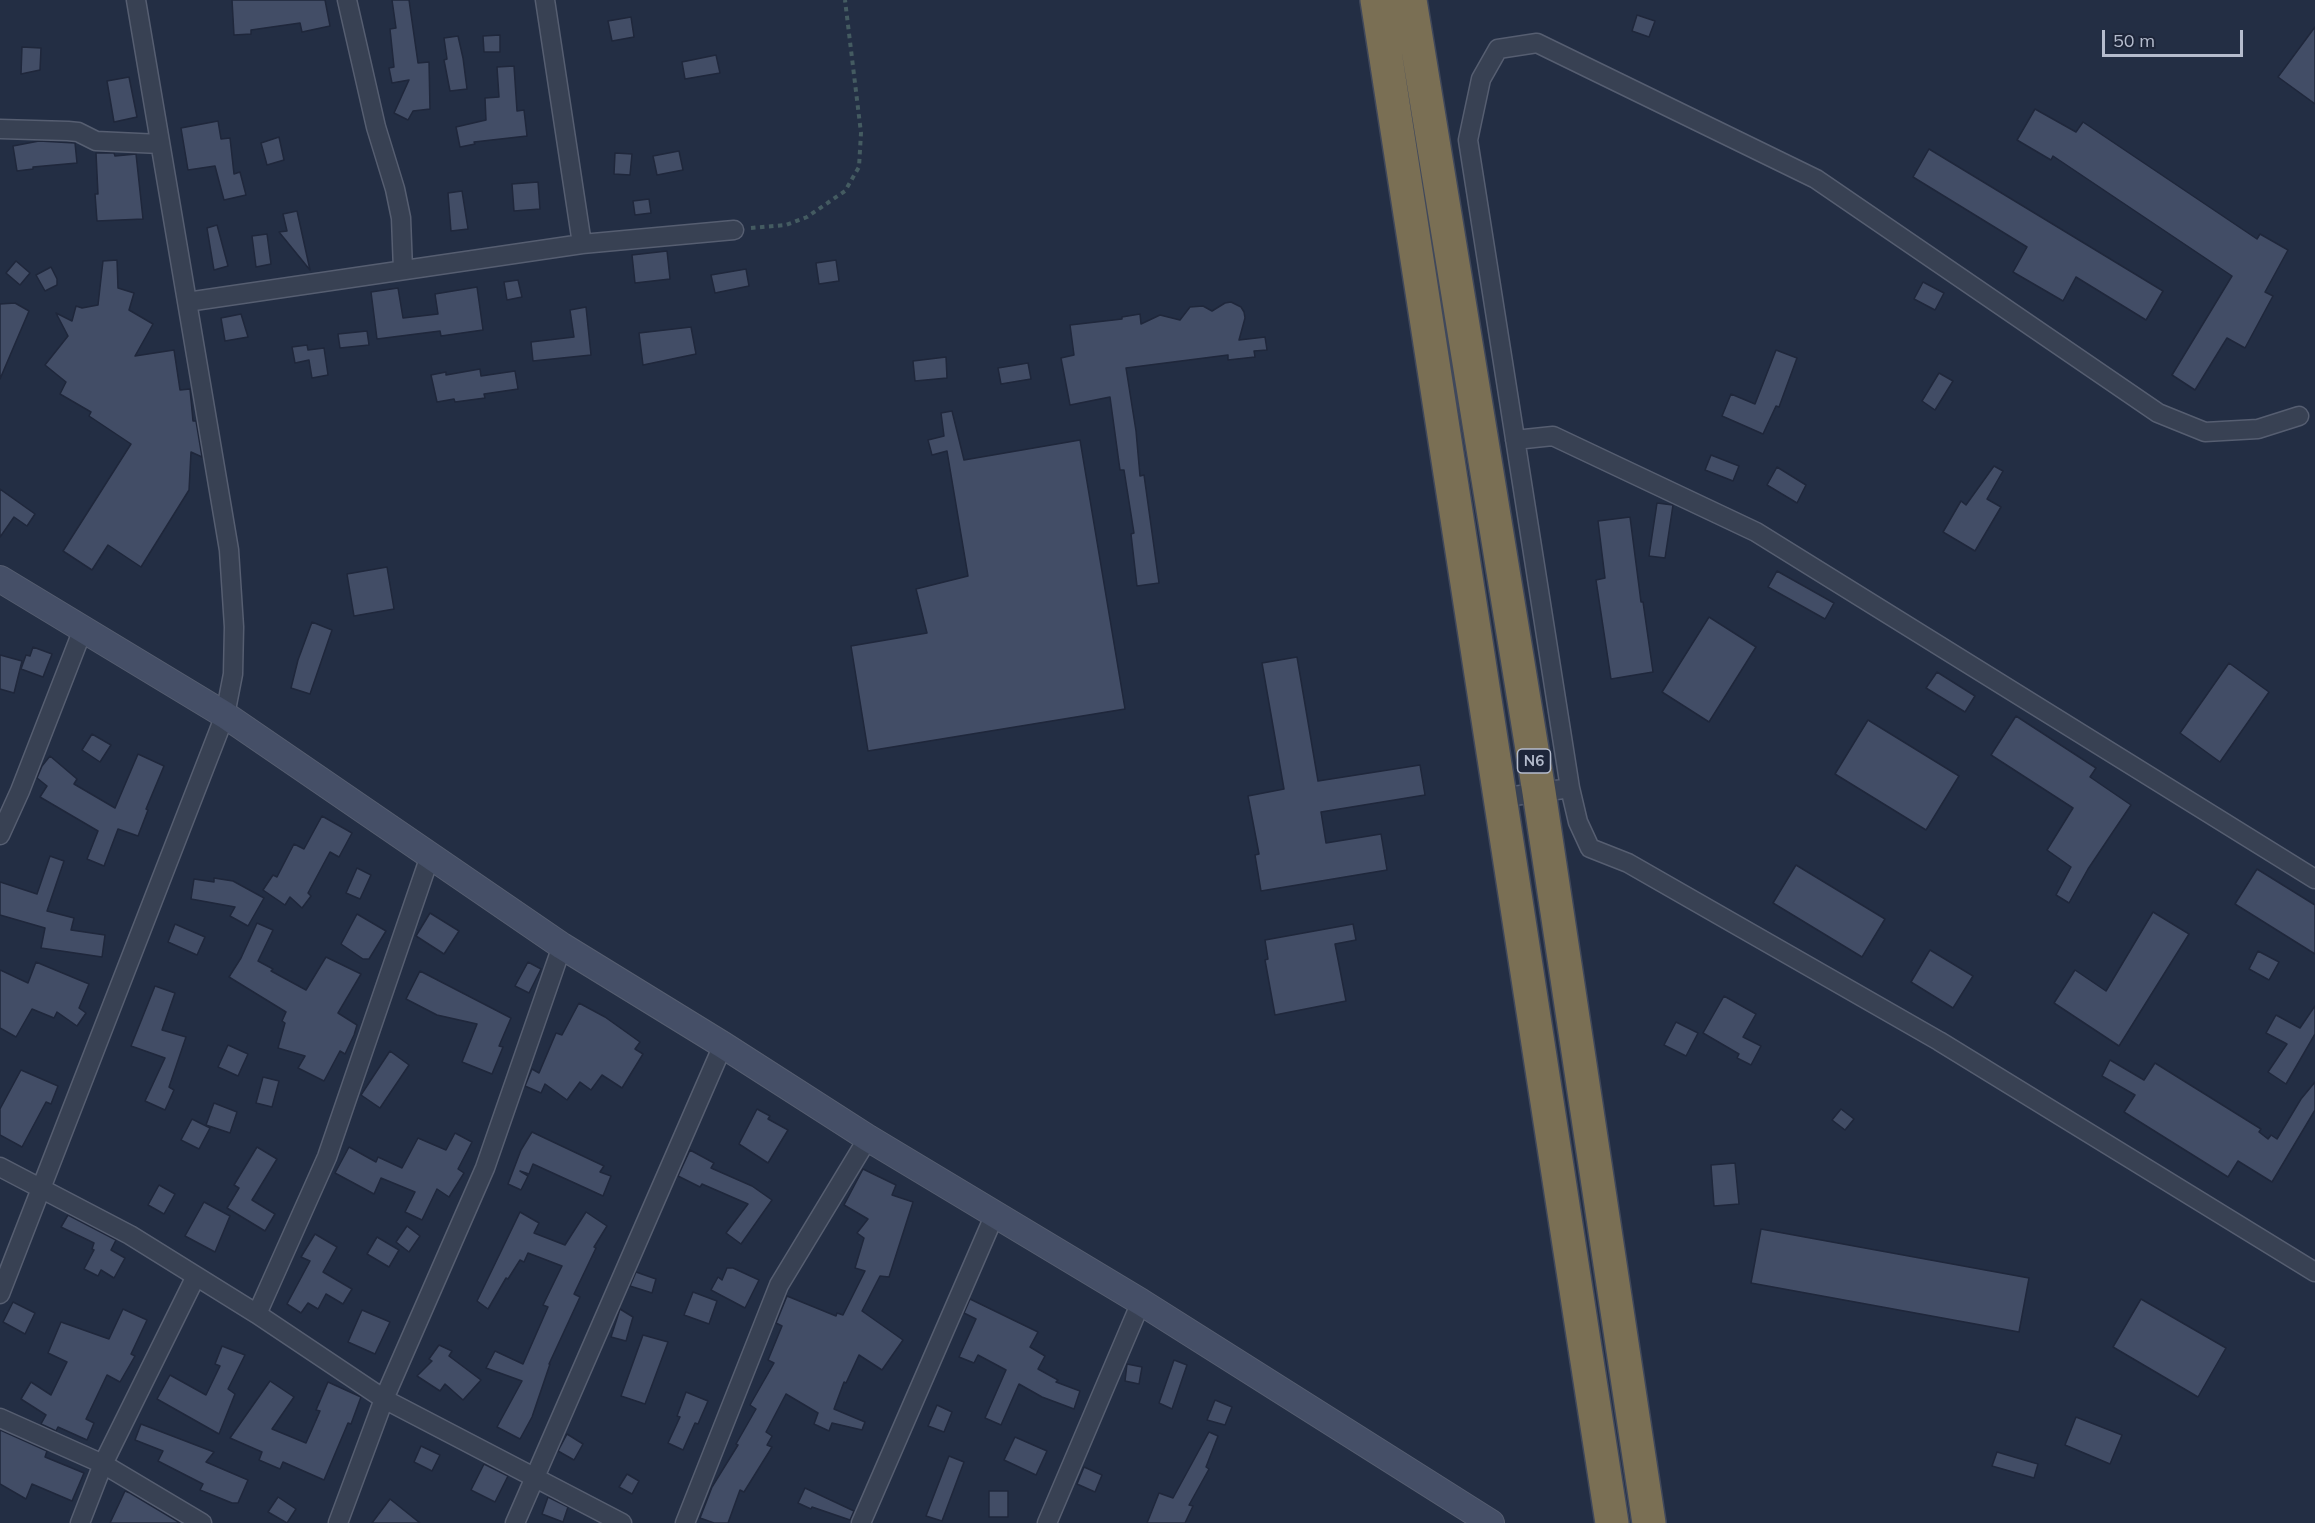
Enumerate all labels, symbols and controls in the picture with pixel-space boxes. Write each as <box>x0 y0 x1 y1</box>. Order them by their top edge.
scale bar <box>2105 18 2246 56</box>
text: 50 m <box>2113 29 2155 52</box>
road number: N6 <box>1518 749 1550 773</box>

